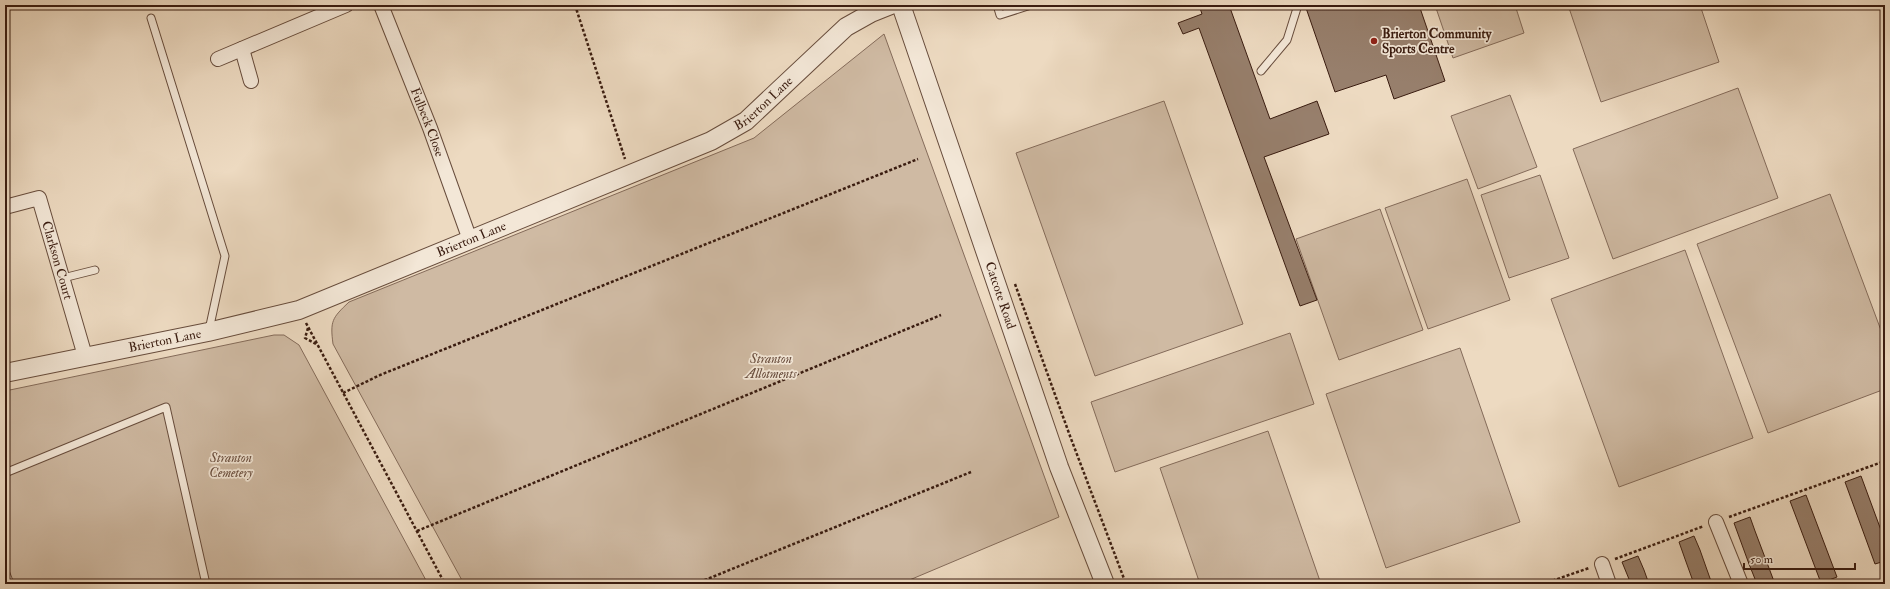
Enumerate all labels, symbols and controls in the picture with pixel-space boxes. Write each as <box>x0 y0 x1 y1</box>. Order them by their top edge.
place label: Brierton Community Sports Centre <box>1382 26 1493 58</box>
marker: Brierton Community Sports Centre <box>1369 36 1379 46</box>
street label: Brierton Lane <box>731 73 797 134</box>
street label: Fulbeck Close <box>407 85 448 160</box>
street label: Brierton Lane <box>434 218 509 261</box>
street label: Clarkson Court <box>38 219 76 301</box>
street label: Catcote Road <box>981 260 1019 332</box>
street label: Brierton Lane <box>127 325 203 356</box>
park label: Stranton Allotments <box>744 351 797 382</box>
park label: Stranton Cemetery <box>209 450 253 481</box>
scale bar <box>1744 545 1855 571</box>
text: 50 m <box>1750 552 1774 567</box>

